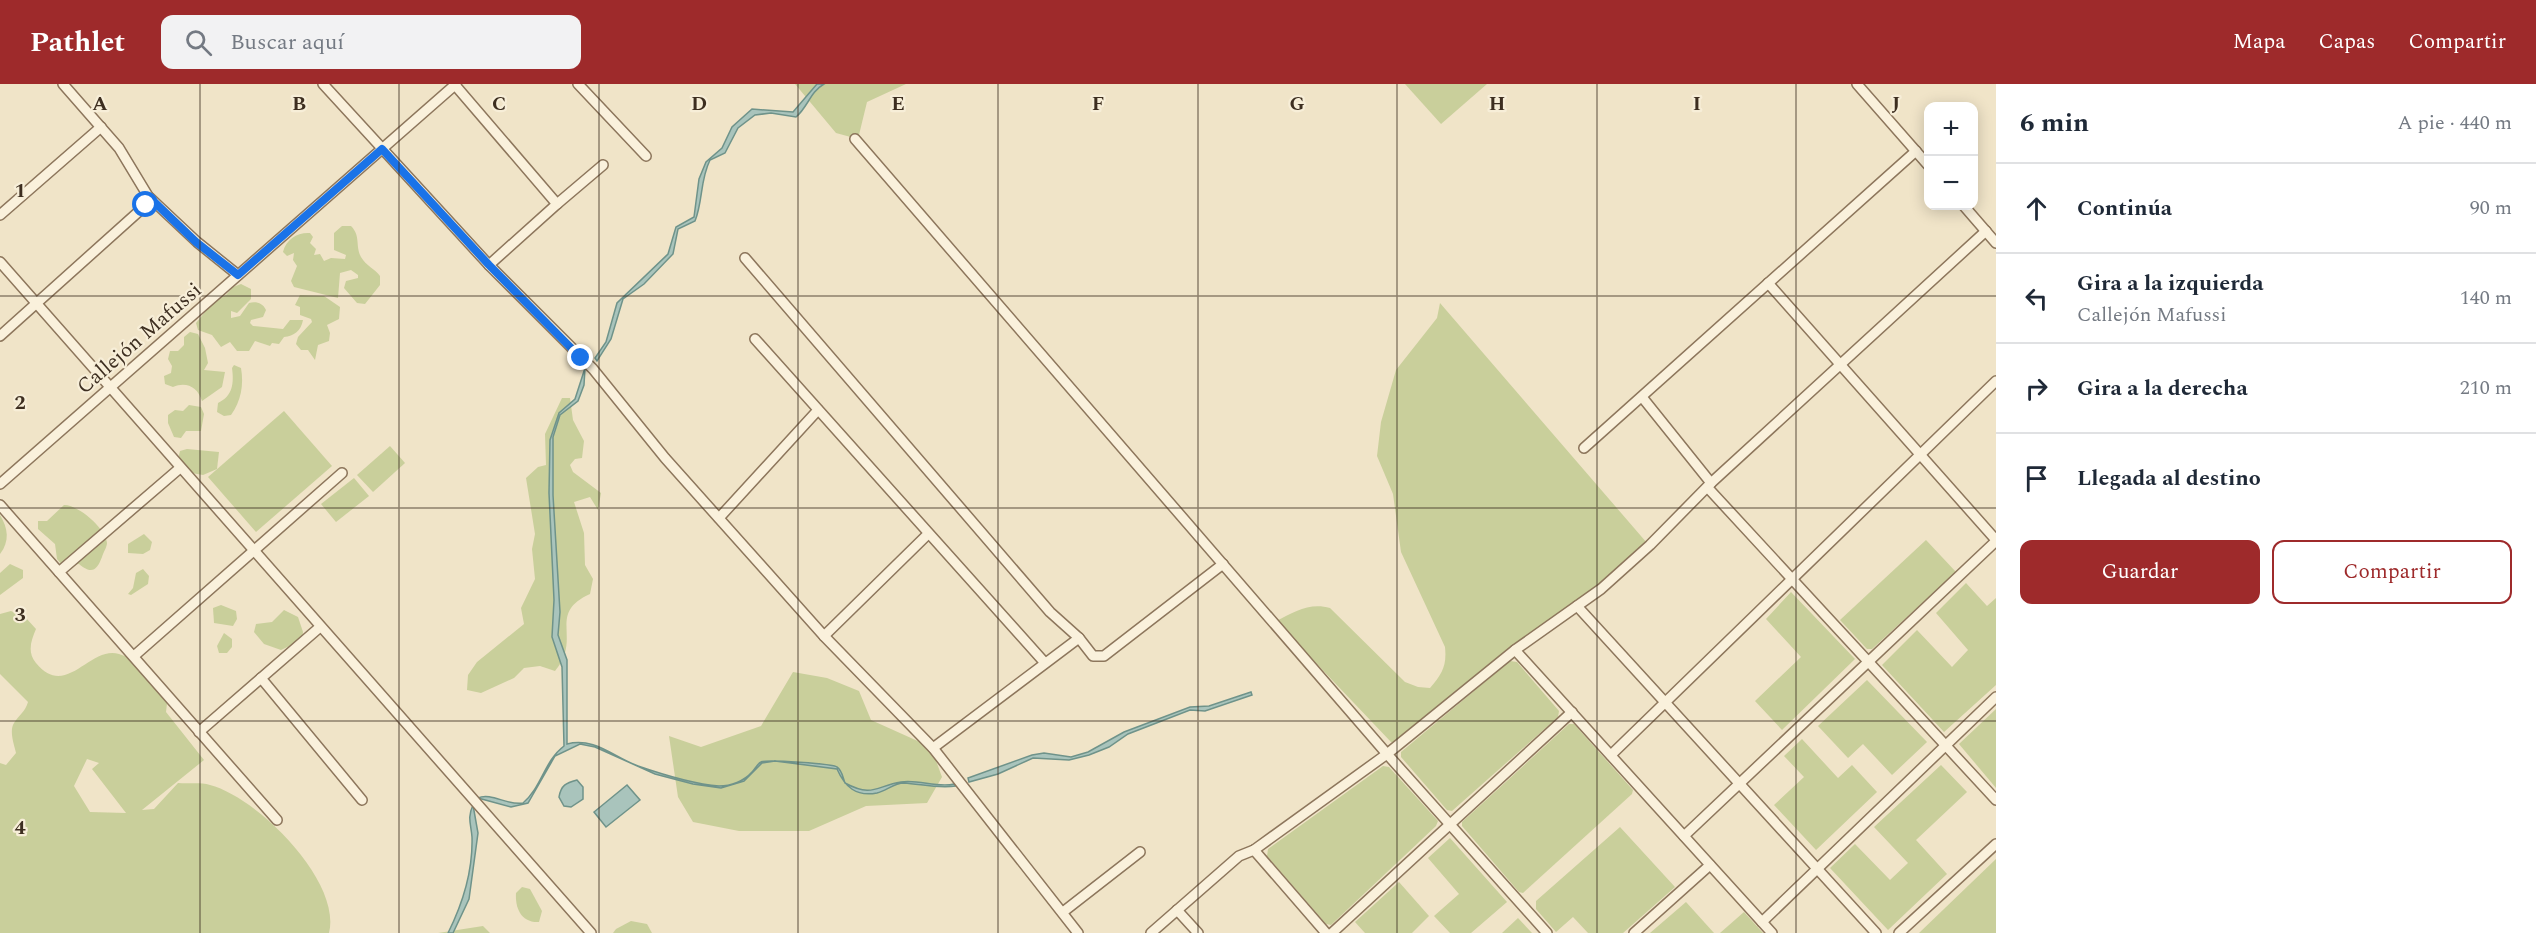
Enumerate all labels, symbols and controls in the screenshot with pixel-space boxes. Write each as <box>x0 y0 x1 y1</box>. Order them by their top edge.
search box <box>161 15 581 69</box>
text: Pathlet <box>30 21 125 64</box>
icon: search <box>182 26 215 59</box>
text: Buscar aquí <box>230 26 344 59</box>
text: Mapa <box>2233 26 2286 58</box>
text: Capas <box>2319 26 2375 58</box>
text: Compartir <box>2408 26 2506 58</box>
text: A <box>92 89 108 119</box>
text: B <box>292 89 306 119</box>
text: C <box>492 89 506 119</box>
text: D <box>691 89 707 119</box>
text: E <box>891 89 905 119</box>
text: F <box>1092 89 1104 119</box>
text: G <box>1289 89 1305 119</box>
text: H <box>1489 89 1505 119</box>
text: I <box>1693 89 1701 119</box>
text: J <box>1892 89 1900 119</box>
map controls <box>1924 102 1978 210</box>
button: + <box>1924 102 1978 156</box>
text: 6 min <box>2020 103 2089 143</box>
text: A pie · 440 m <box>2398 108 2512 138</box>
button: − <box>1924 156 1978 210</box>
text: 1 <box>14 176 26 206</box>
route start <box>132 191 158 217</box>
icon: ahead <box>2020 192 2053 225</box>
text: Continúa <box>2077 192 2172 225</box>
text: 90 m <box>2470 193 2512 223</box>
text: Gira a la izquierda <box>2077 267 2264 300</box>
street label: Callejón Mafussi <box>70 275 209 402</box>
icon: left <box>2020 282 2053 315</box>
text: 140 m <box>2460 283 2512 313</box>
text: Callejón Mafussi <box>2077 300 2227 330</box>
route end <box>567 344 593 370</box>
icon: right <box>2020 372 2053 405</box>
text: Gira a la derecha <box>2077 372 2248 405</box>
text: 210 m <box>2460 373 2512 403</box>
text: 2 <box>14 388 26 418</box>
icon: arrive <box>2020 462 2053 495</box>
text: Llegada al destino <box>2077 462 2261 495</box>
button: Guardar <box>2020 540 2260 604</box>
button: Compartir <box>2272 540 2512 604</box>
text: 3 <box>14 600 26 630</box>
text: 4 <box>14 813 26 843</box>

